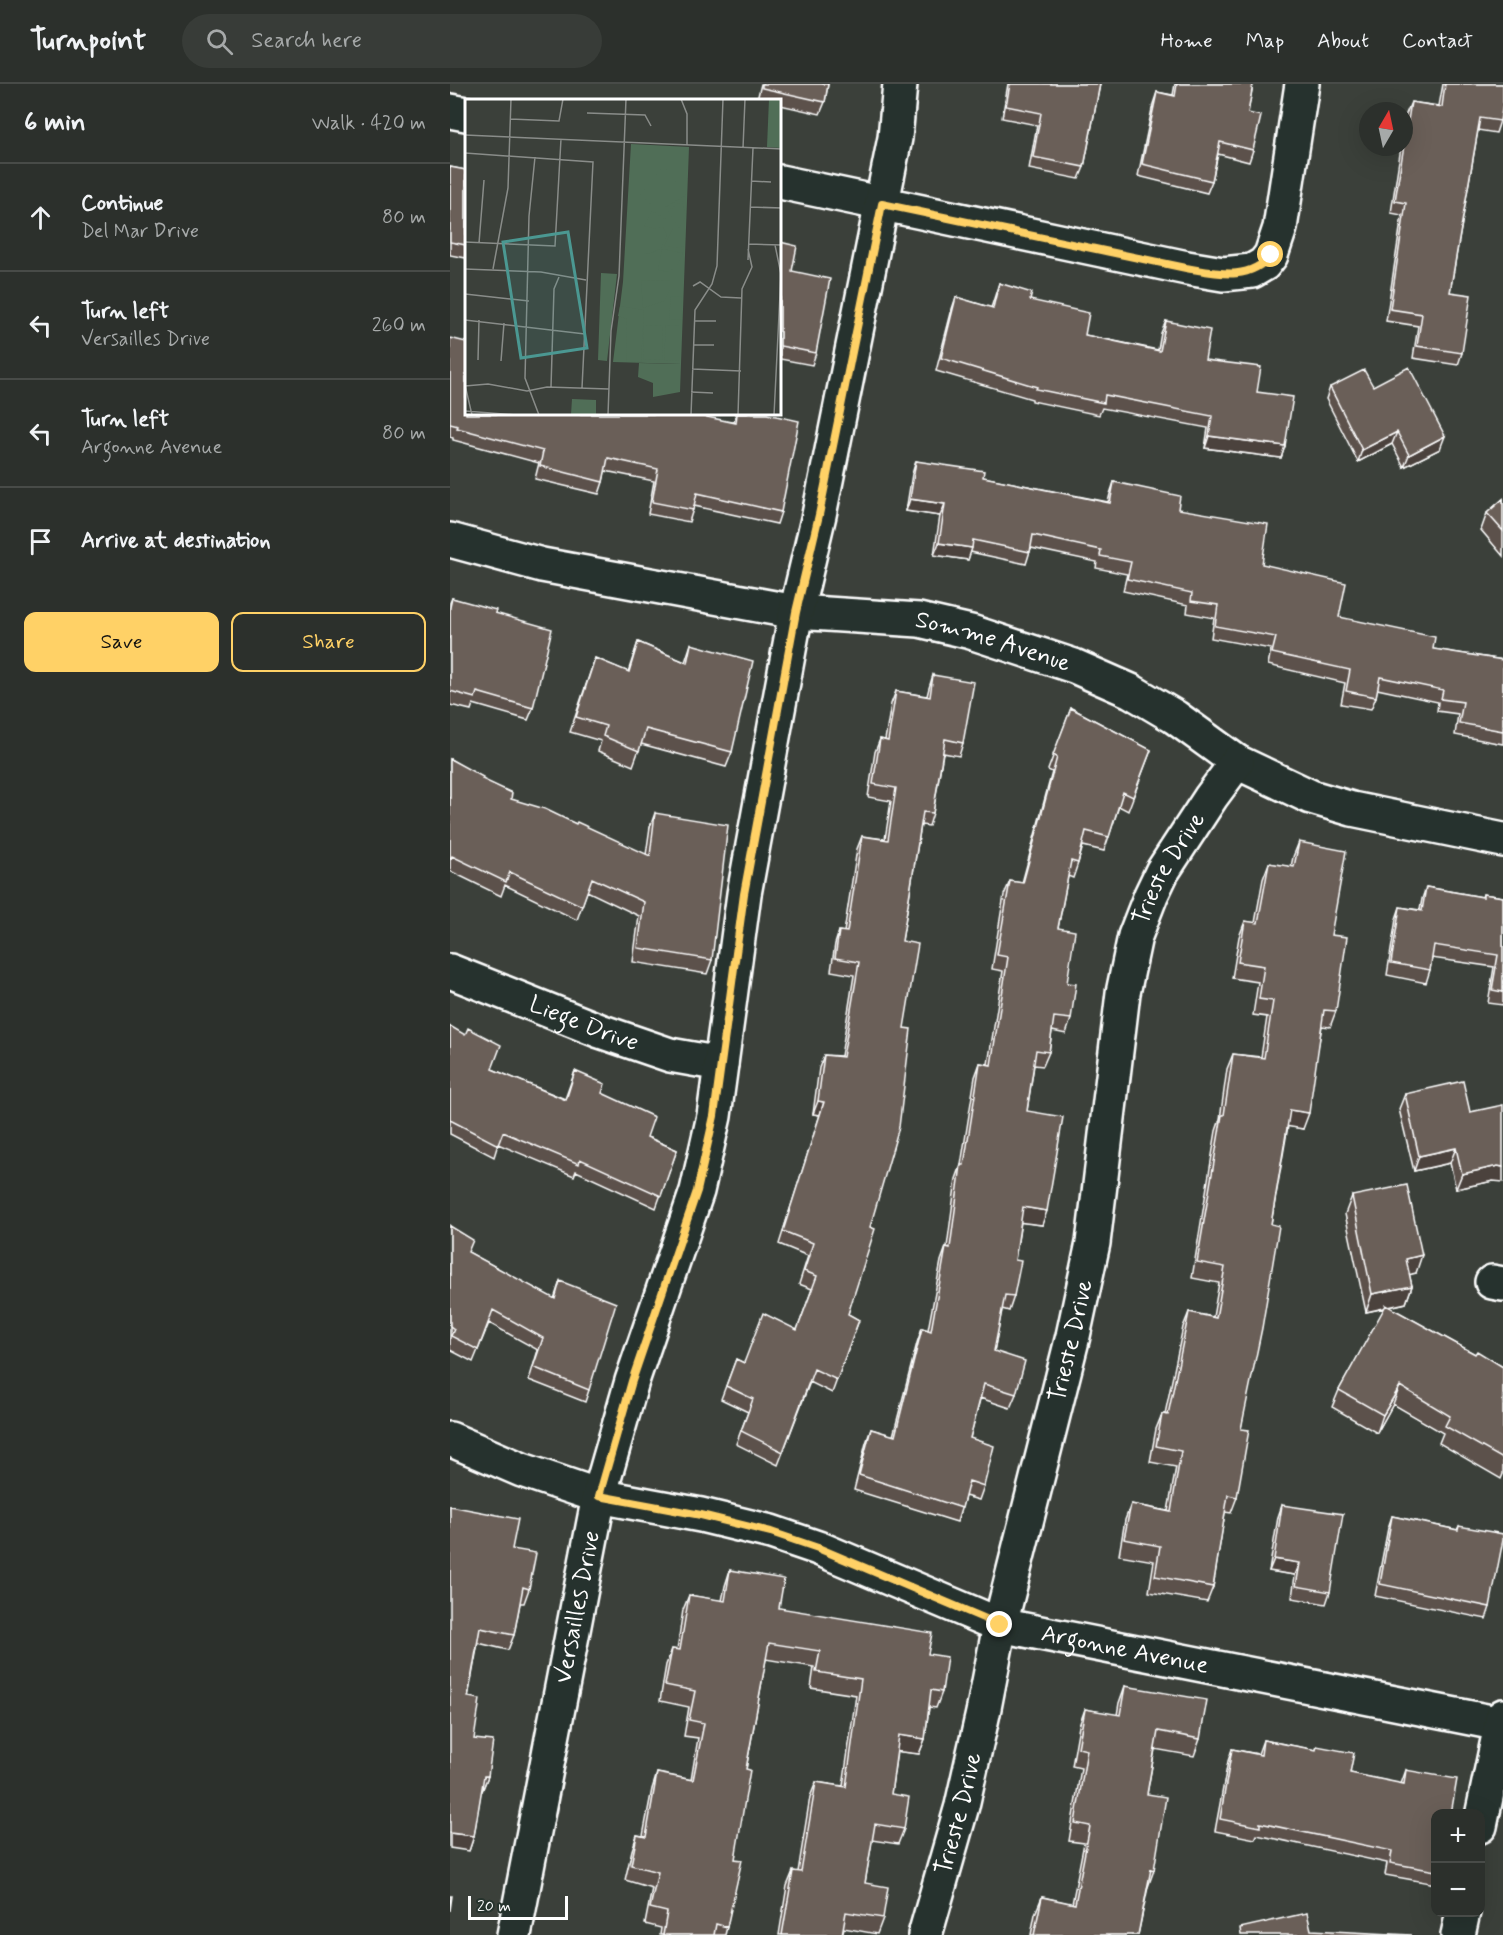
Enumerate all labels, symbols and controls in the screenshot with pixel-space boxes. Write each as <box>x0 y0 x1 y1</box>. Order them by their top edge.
search box <box>182 14 602 68</box>
text: Turnpoint <box>30 23 146 60</box>
icon: search <box>203 25 236 58</box>
text: Search here <box>251 27 362 55</box>
text: Home <box>1161 27 1213 55</box>
text: Map <box>1246 27 1284 55</box>
text: About <box>1317 27 1369 55</box>
text: Contact <box>1402 27 1473 55</box>
inset map <box>465 99 782 416</box>
north arrow <box>1359 102 1413 156</box>
text: 6 min <box>24 106 86 140</box>
text: Walk · 420 m <box>312 110 426 137</box>
text: Continue <box>81 190 163 218</box>
icon: ahead <box>24 201 57 234</box>
text: 80 m <box>382 204 426 231</box>
text: Del Mar Drive <box>81 218 199 245</box>
route start <box>1257 241 1283 267</box>
text: Turn left <box>81 298 169 326</box>
icon: left <box>24 309 57 342</box>
text: 260 m <box>372 312 426 339</box>
text: Versailles Drive <box>81 326 210 353</box>
text: Turn left <box>81 406 169 434</box>
icon: left <box>24 417 57 450</box>
text: 80 m <box>382 420 426 447</box>
text: Argonne Avenue <box>81 434 222 461</box>
icon: arrive <box>24 525 57 558</box>
text: Arrive at destination <box>81 527 271 555</box>
street label: Somme Avenue <box>912 604 1075 679</box>
button: Save <box>24 612 219 672</box>
button: Share <box>231 612 426 672</box>
street label: Trieste Drive <box>1125 806 1213 930</box>
street label: Liege Drive <box>525 989 643 1059</box>
street label: Trieste Drive <box>1041 1277 1100 1406</box>
street label: Versailles Drive <box>548 1528 607 1686</box>
route end <box>986 1611 1012 1637</box>
street label: Argonne Avenue <box>1039 1618 1211 1681</box>
street label: Trieste Drive <box>928 1749 989 1878</box>
map controls <box>1431 1809 1485 1917</box>
button: + <box>1431 1809 1485 1863</box>
button: − <box>1431 1863 1485 1917</box>
scale bar <box>468 1893 568 1920</box>
text: 20 m <box>477 1896 511 1917</box>

